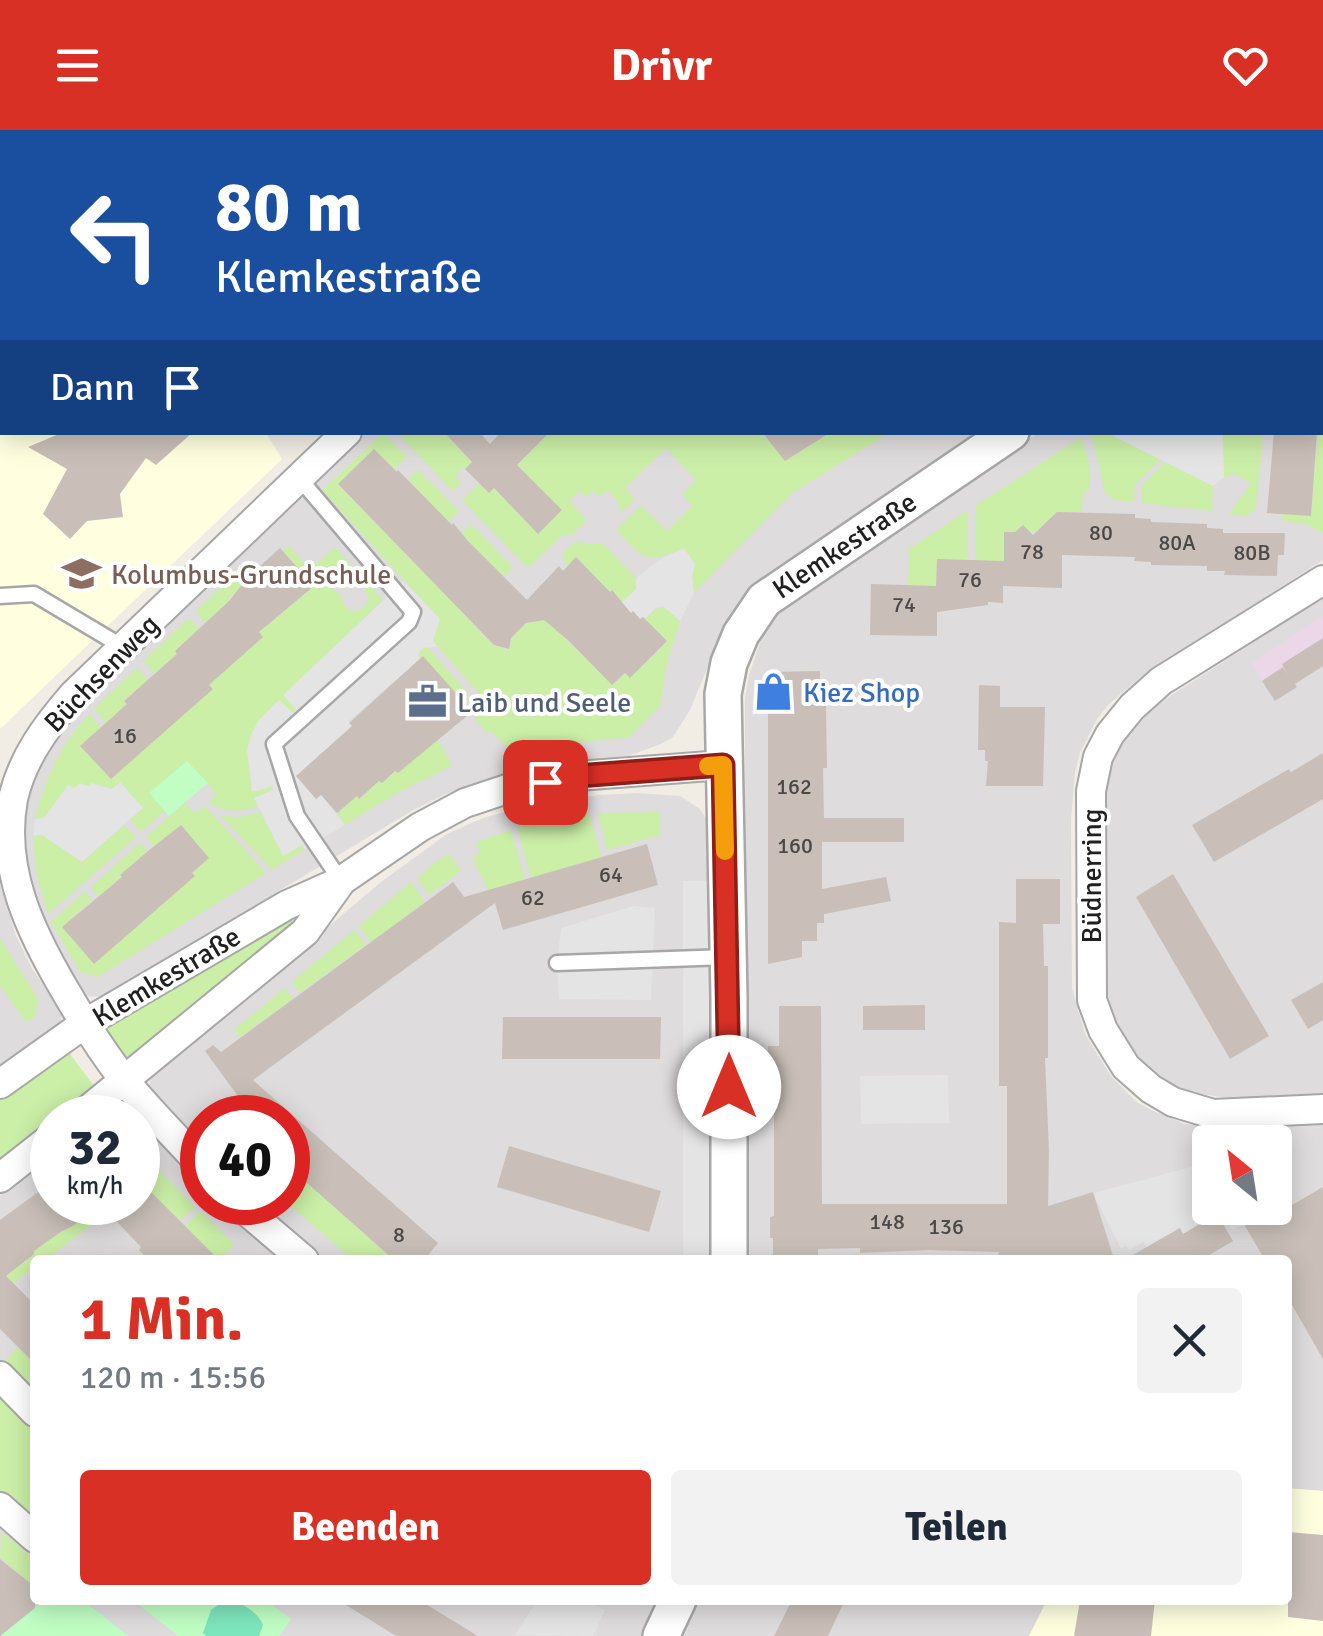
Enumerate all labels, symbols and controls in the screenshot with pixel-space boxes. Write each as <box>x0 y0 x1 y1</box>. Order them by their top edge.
icon: menu <box>50 38 105 93</box>
text: Drivr <box>611 38 712 93</box>
icon: heart <box>1218 38 1273 93</box>
text: 80 m <box>215 164 363 250</box>
icon: left <box>50 170 180 300</box>
text: Klemkestraße <box>215 250 482 305</box>
icon: arrive <box>155 360 210 415</box>
text: Dann <box>50 364 135 411</box>
street label: Klemkestraße <box>766 485 923 606</box>
house number: 80 <box>1089 519 1113 546</box>
house number: 80A <box>1158 529 1196 556</box>
house number: 78 <box>1020 538 1044 565</box>
house number: 80B <box>1233 539 1271 566</box>
school or university icon: Kolumbus-Grundschule <box>60 553 102 595</box>
place label: Kolumbus-Grundschule <box>111 558 391 592</box>
house number: 76 <box>958 566 982 593</box>
house number: 74 <box>892 591 916 618</box>
street label: Büchsenweg <box>37 608 166 740</box>
shop icon: Kiez Shop <box>752 671 794 713</box>
place label: Kiez Shop <box>803 676 920 710</box>
office icon: Laib und Seele <box>406 681 448 723</box>
place label: Laib und Seele <box>457 686 631 720</box>
house number: 16 <box>113 722 137 749</box>
pin <box>503 740 588 825</box>
icon: arrive <box>518 755 573 810</box>
house number: 162 <box>776 773 812 800</box>
street label: Büdnerring <box>1075 808 1109 944</box>
house number: 160 <box>777 832 813 859</box>
house number: 64 <box>599 861 623 888</box>
house number: 62 <box>521 884 545 911</box>
street label: Klemkestraße <box>86 919 247 1034</box>
position arrow <box>677 1035 781 1139</box>
speed limit sign: 40 <box>180 1095 310 1225</box>
text: 32 <box>68 1117 122 1179</box>
north arrow <box>1192 1125 1292 1225</box>
map controls <box>1192 1125 1292 1225</box>
text: km/h <box>67 1170 123 1201</box>
house number: 148 <box>869 1208 905 1235</box>
house number: 136 <box>928 1213 964 1240</box>
house number: 8 <box>393 1221 405 1248</box>
text: 1 Min. <box>80 1283 244 1357</box>
button: close <box>1137 1288 1242 1393</box>
text: 120 m · 15:56 <box>80 1358 266 1397</box>
button: Beenden <box>80 1470 651 1585</box>
button: Teilen <box>671 1470 1242 1585</box>

